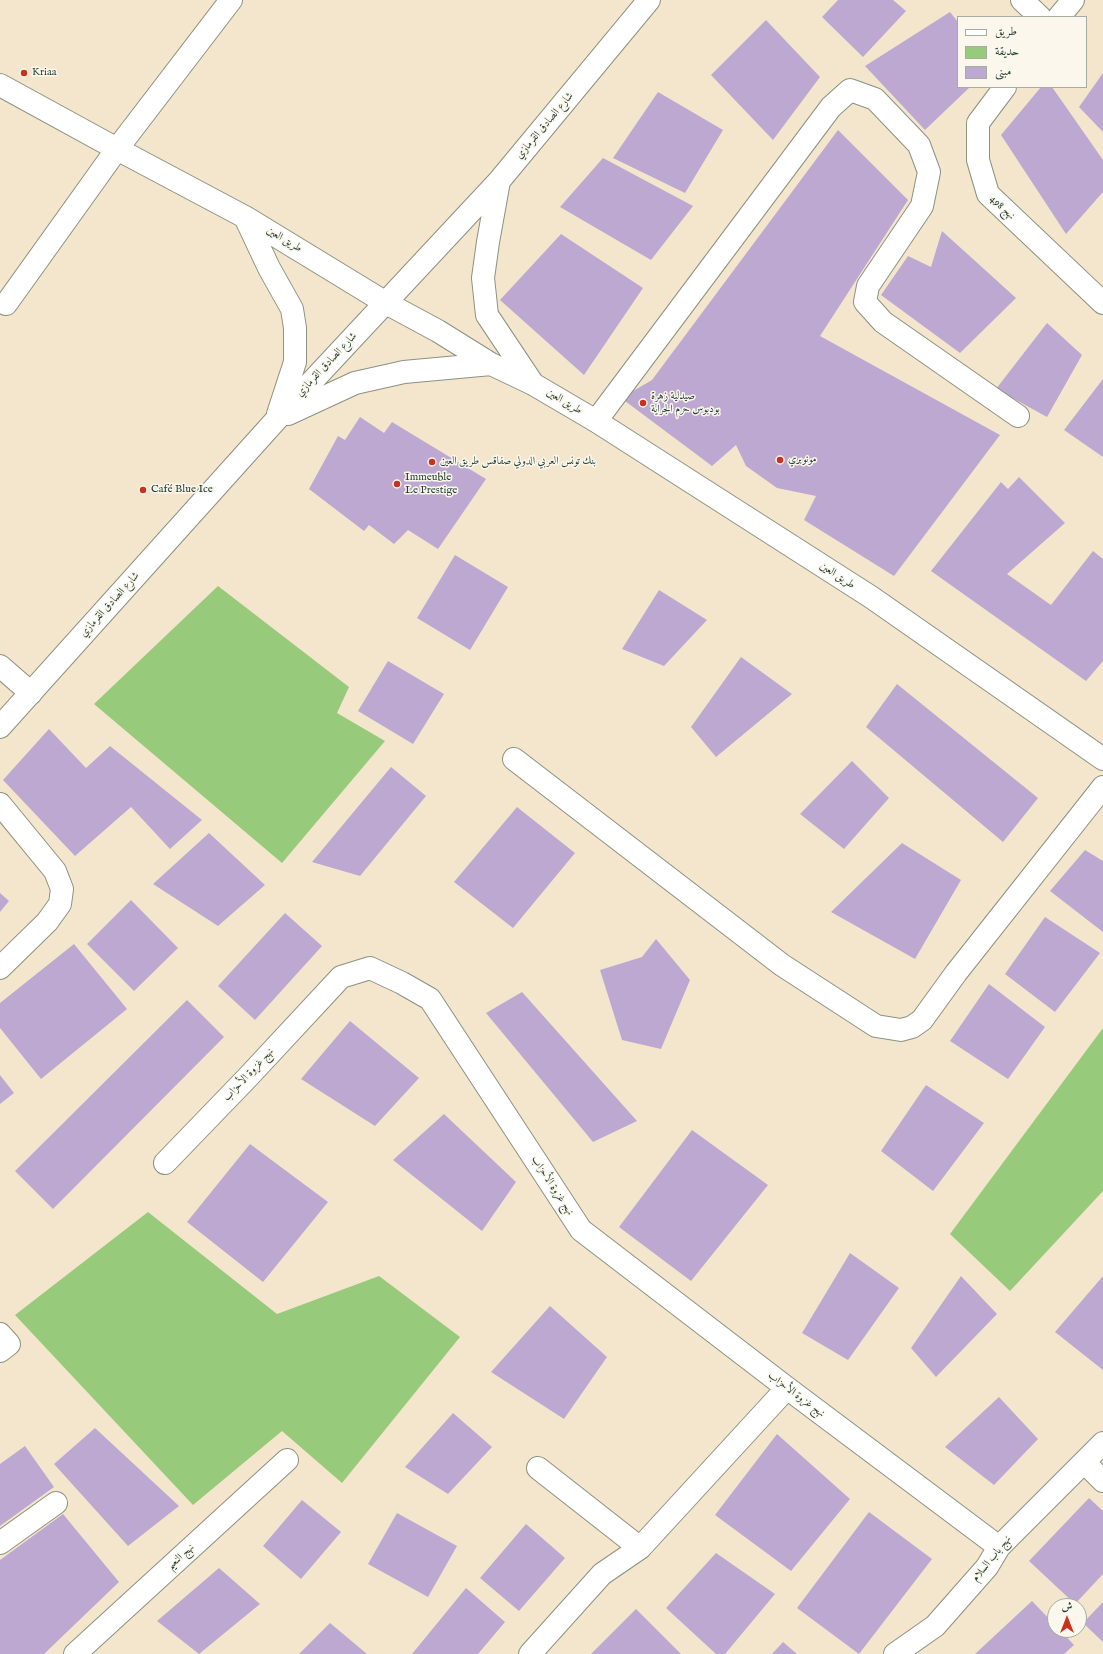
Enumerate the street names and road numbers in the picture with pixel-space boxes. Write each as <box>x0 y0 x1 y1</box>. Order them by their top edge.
street label: شارع الصادق القرمازي <box>513 90 577 162</box>
street label: نهج 498 <box>987 193 1017 223</box>
street label: طريق العين <box>264 224 304 256</box>
street label: شارع الصادق القرمازي <box>294 330 360 400</box>
street label: طريق العين <box>544 386 584 418</box>
street label: طريق العين <box>817 560 857 592</box>
street label: شارع الصادق القرمازي <box>77 570 143 640</box>
street label: نهج غزوة الأحزاب <box>221 1046 277 1104</box>
street label: نهج غزوة الأحزاب <box>528 1154 576 1218</box>
street label: نهج غزوة الأحزاب <box>765 1369 827 1421</box>
street label: نهج باب السلام <box>969 1533 1015 1585</box>
street label: نهج النعيم <box>165 1541 197 1573</box>

